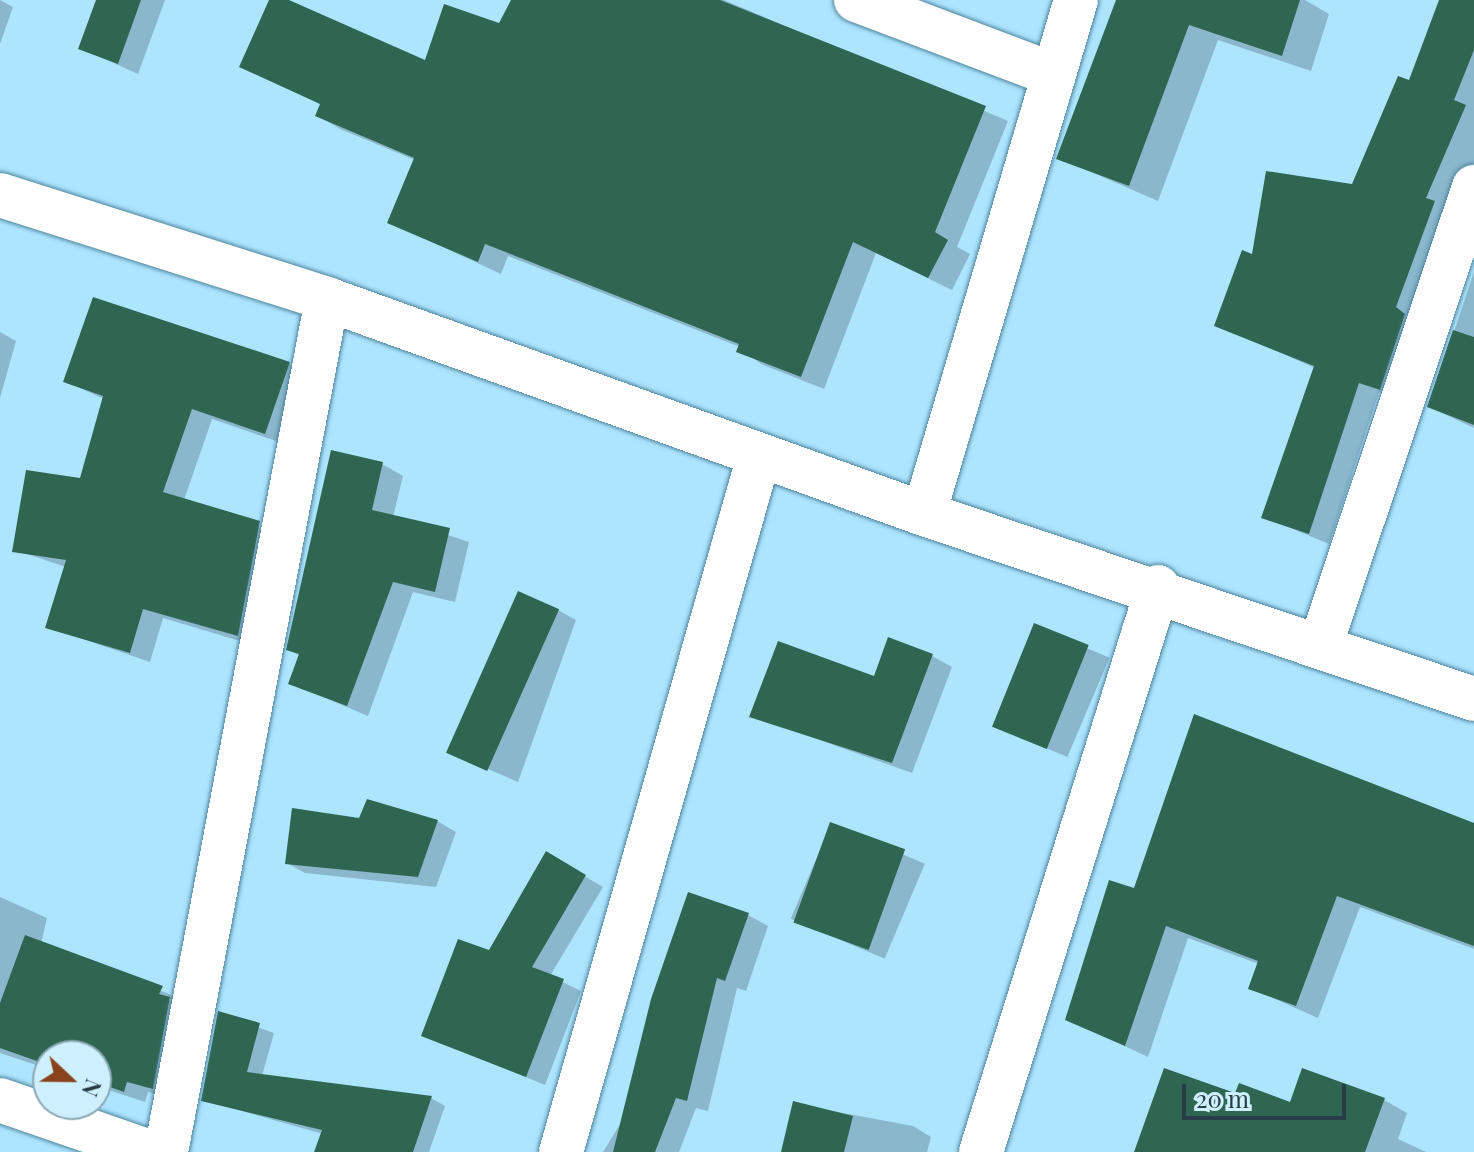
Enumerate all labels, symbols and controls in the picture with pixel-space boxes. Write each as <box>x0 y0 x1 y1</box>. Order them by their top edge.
north arrow <box>32 1040 112 1120</box>
scale bar <box>1186 1068 1350 1118</box>
text: N <box>76 1075 109 1101</box>
text: 20 m <box>1196 1082 1249 1114</box>

